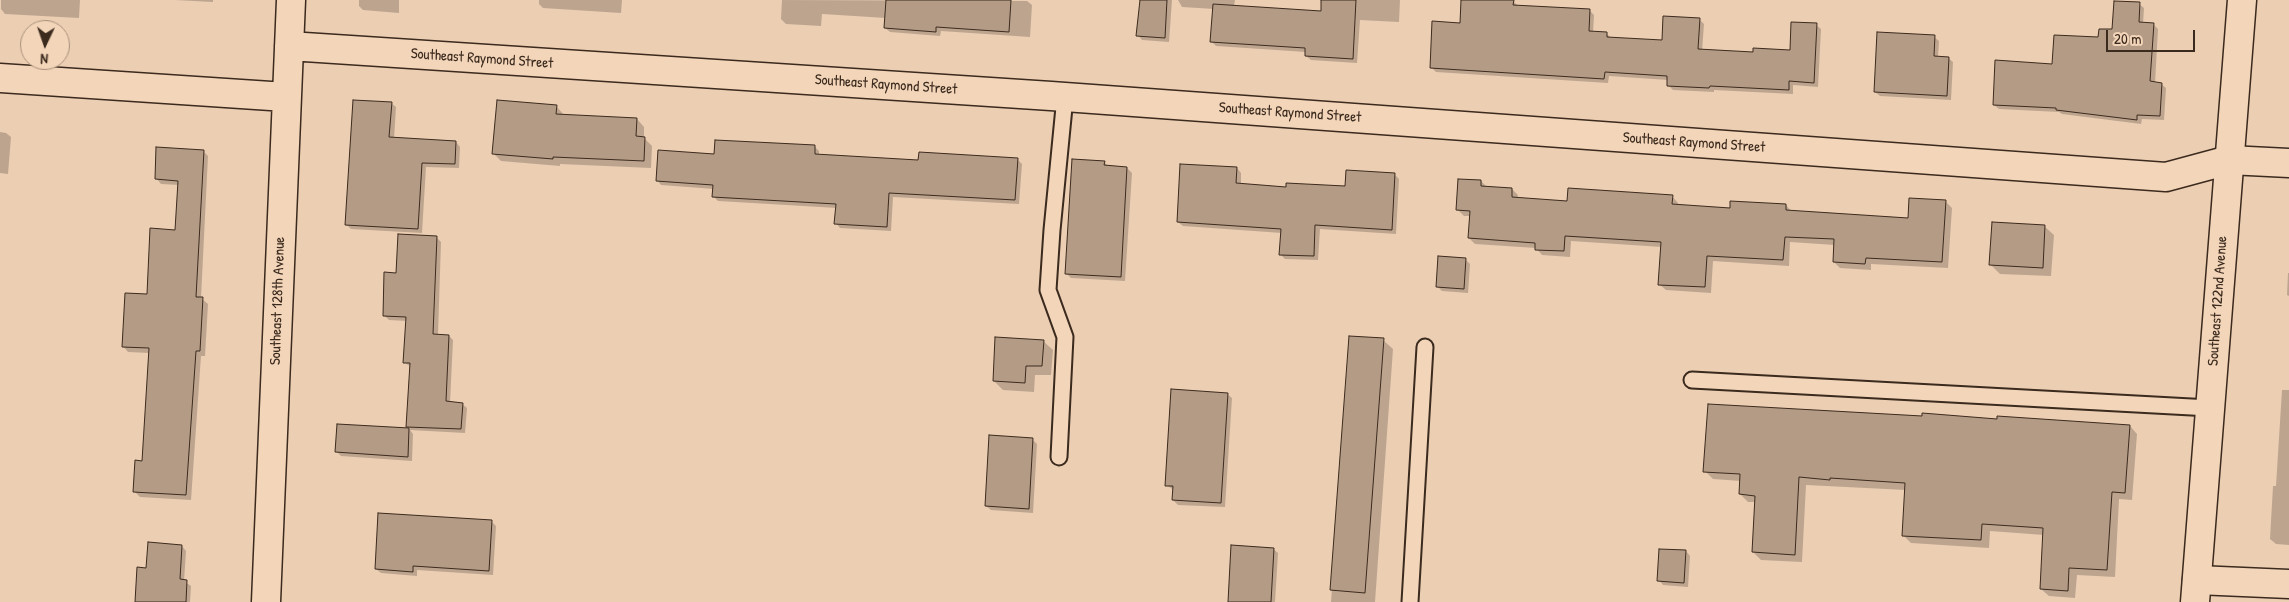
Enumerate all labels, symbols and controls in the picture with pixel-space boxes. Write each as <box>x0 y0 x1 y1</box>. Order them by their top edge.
north arrow <box>20 20 70 70</box>
scale bar <box>2109 20 2198 52</box>
text: 20 m <box>2114 28 2141 49</box>
street label: Southeast Raymond Street <box>410 45 554 73</box>
text: N <box>40 50 48 69</box>
street label: Southeast Raymond Street <box>814 71 958 99</box>
street label: Southeast Raymond Street <box>1218 99 1362 127</box>
street label: Southeast Raymond Street <box>1622 129 1766 157</box>
street label: Southeast 122nd Avenue <box>2204 235 2232 367</box>
street label: Southeast 128th Avenue <box>267 236 289 366</box>

